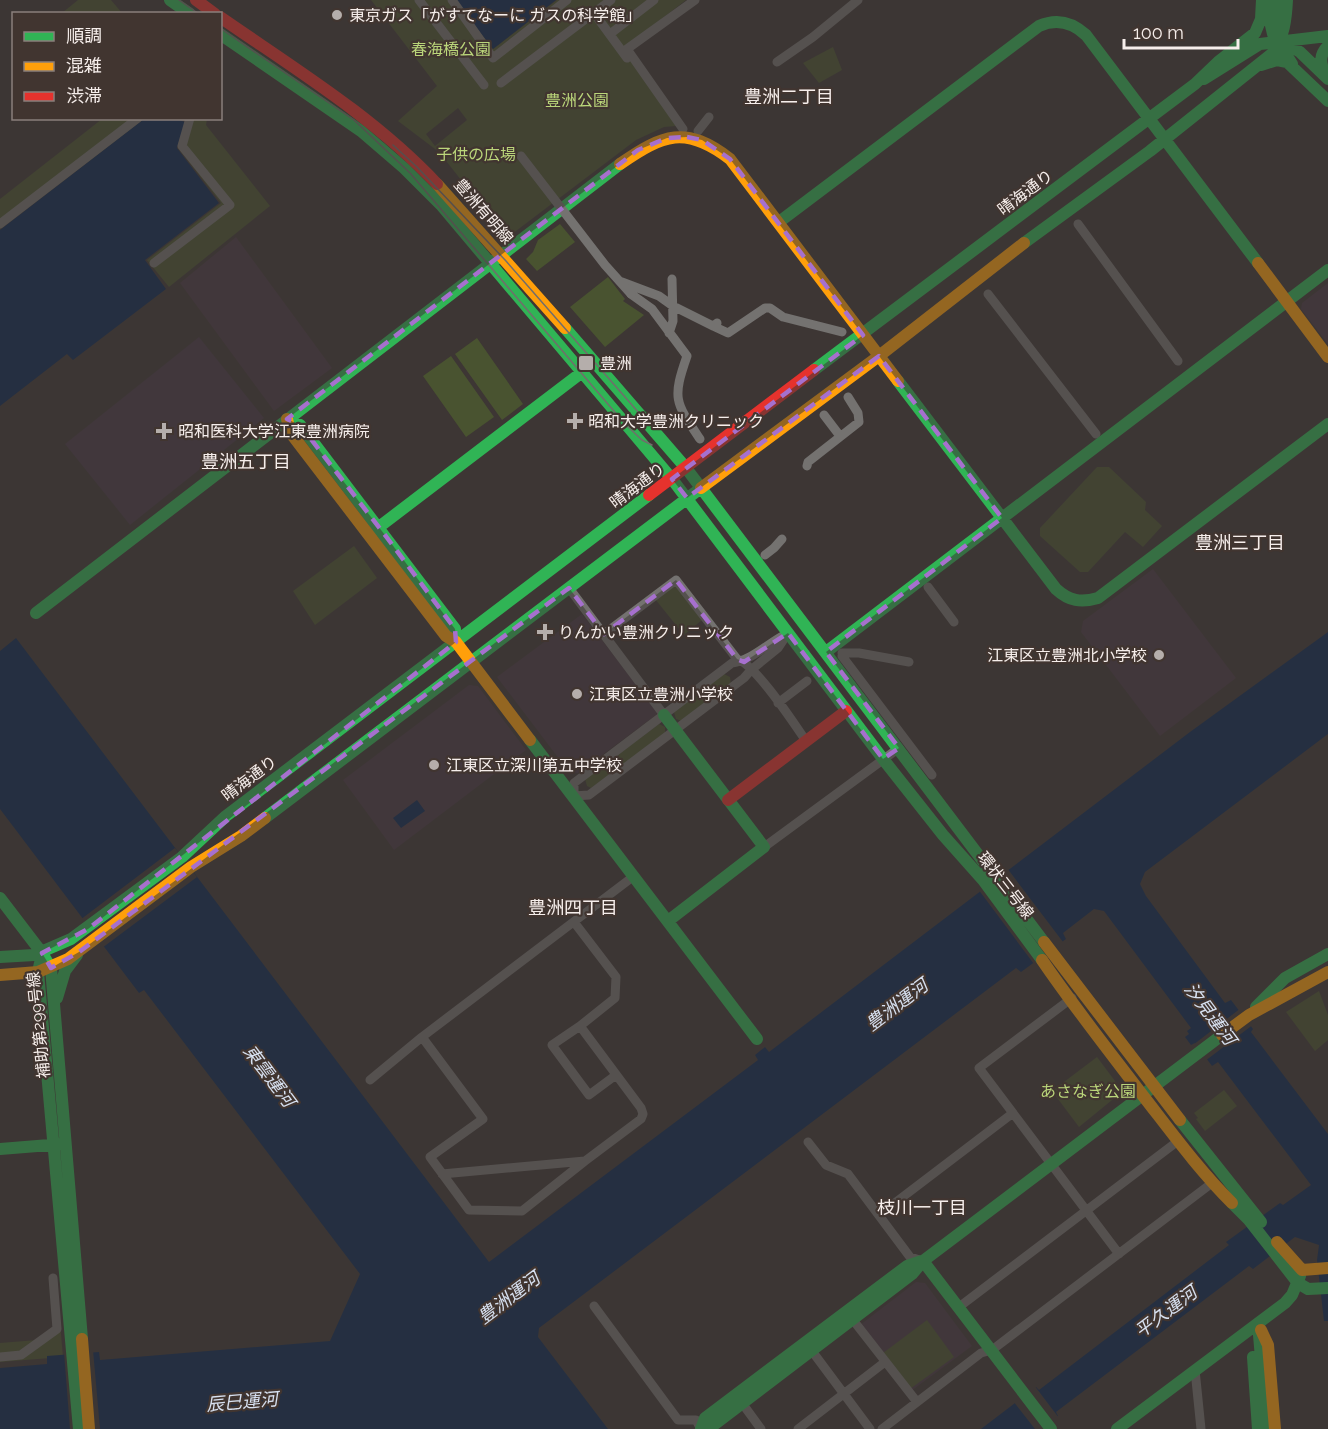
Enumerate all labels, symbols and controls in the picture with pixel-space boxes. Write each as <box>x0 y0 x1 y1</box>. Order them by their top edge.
place label: 東京ガス「がすてなーに ガスの科学館」 <box>349 6 641 25</box>
marker: 東京ガス「がすてなーに ガスの科学館」 <box>330 8 344 22</box>
legend <box>12 12 222 120</box>
scale bar <box>1124 12 1238 50</box>
text: 100 m <box>1133 22 1184 43</box>
text: 順調 <box>66 25 102 46</box>
park label: 春海橋公園 <box>411 40 491 59</box>
text: 混雑 <box>66 55 102 76</box>
text: 渋滞 <box>66 85 102 106</box>
district label: 豊洲二丁目 <box>744 86 834 107</box>
park label: 豊洲公園 <box>545 91 609 110</box>
park label: 子供の広場 <box>436 145 516 164</box>
street label: 晴海通り <box>994 166 1057 219</box>
street label: 豊洲有明線 <box>450 175 517 248</box>
marker: 豊洲 <box>577 354 595 372</box>
place label: 豊洲 <box>600 354 632 373</box>
marker: 昭和大学豊洲クリニック <box>566 412 584 430</box>
place label: 昭和大学豊洲クリニック <box>588 412 764 431</box>
marker: 昭和医科大学江東豊洲病院 <box>155 422 173 440</box>
place label: 昭和医科大学江東豊洲病院 <box>178 422 370 441</box>
district label: 豊洲五丁目 <box>201 451 291 472</box>
street label: 晴海通り <box>606 459 669 512</box>
district label: 豊洲三丁目 <box>1195 532 1285 553</box>
marker: りんかい豊洲クリニック <box>536 623 554 641</box>
place label: りんかい豊洲クリニック <box>558 623 734 642</box>
place label: 江東区立豊洲北小学校 <box>987 646 1147 665</box>
marker: 江東区立豊洲北小学校 <box>1152 648 1166 662</box>
place label: 江東区立豊洲小学校 <box>589 685 733 704</box>
marker: 江東区立豊洲小学校 <box>570 687 584 701</box>
street label: 晴海通り <box>218 752 281 805</box>
place label: 江東区立深川第五中学校 <box>446 756 622 775</box>
marker: 江東区立深川第五中学校 <box>427 758 441 772</box>
street label: 環状三号線 <box>973 848 1038 923</box>
district label: 豊洲四丁目 <box>528 897 618 918</box>
street label: 補助第299号線 <box>23 971 54 1079</box>
water label: 豊洲運河 <box>862 973 934 1035</box>
water label: 汐見運河 <box>1180 979 1242 1051</box>
water label: 東雲運河 <box>239 1041 301 1113</box>
park label: あさなぎ公園 <box>1040 1082 1136 1101</box>
district label: 枝川一丁目 <box>877 1197 967 1218</box>
water label: 豊洲運河 <box>474 1266 546 1328</box>
water label: 平久運河 <box>1131 1280 1203 1342</box>
water label: 辰巳運河 <box>205 1388 282 1415</box>

